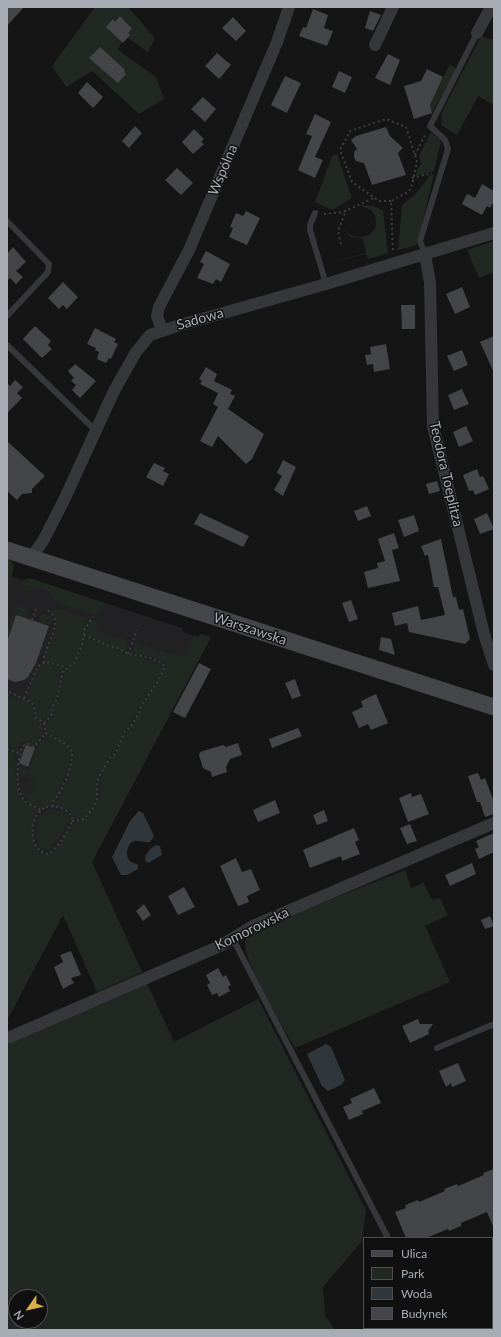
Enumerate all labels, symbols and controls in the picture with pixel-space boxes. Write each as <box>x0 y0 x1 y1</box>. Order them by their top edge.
street label: Wspólna <box>205 142 241 198</box>
street label: Sadowa <box>175 304 225 334</box>
street label: Teodora Toeplitza <box>426 420 466 528</box>
street label: Warszawska <box>211 609 289 649</box>
street label: Komorowska <box>212 904 292 954</box>
legend <box>363 1237 493 1329</box>
text: Ulica <box>401 1246 427 1261</box>
text: Park <box>401 1266 424 1281</box>
text: Woda <box>401 1286 432 1301</box>
north arrow <box>8 1289 48 1329</box>
text: Budynek <box>401 1306 447 1321</box>
text: N <box>11 1308 26 1323</box>

